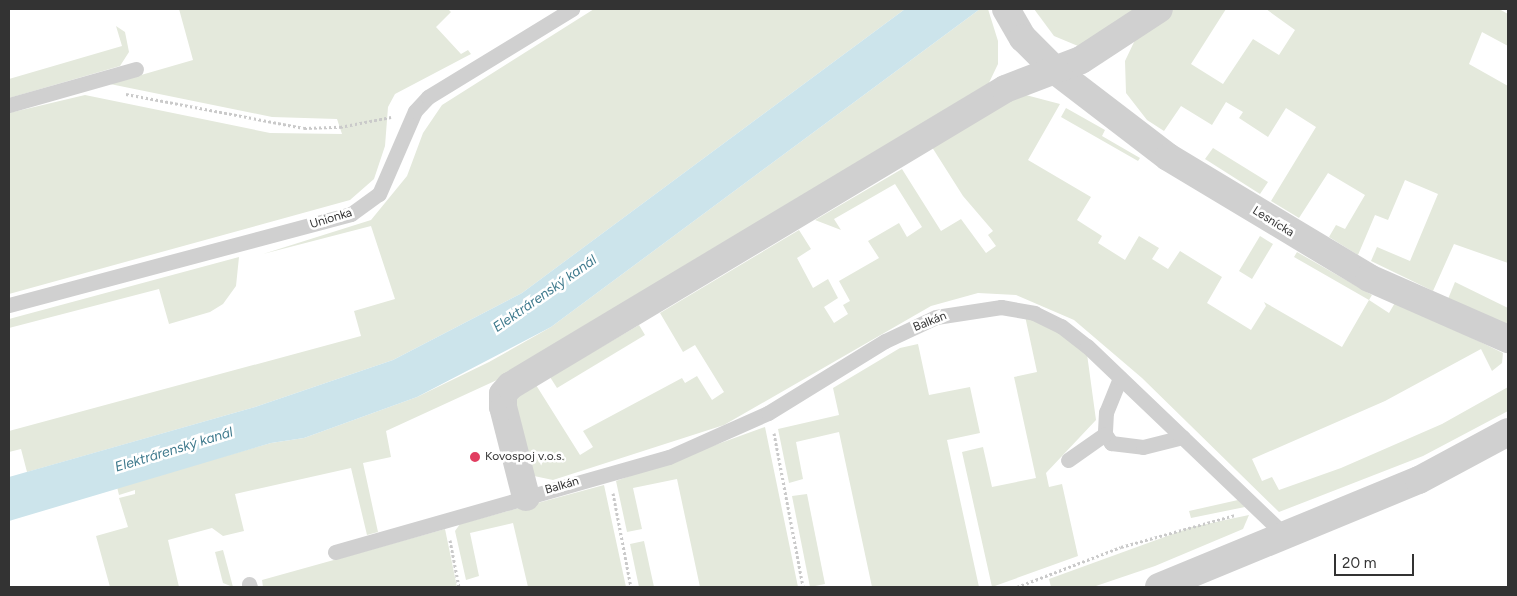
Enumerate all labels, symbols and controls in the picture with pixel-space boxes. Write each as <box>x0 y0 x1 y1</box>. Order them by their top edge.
street label: Lesnícka <box>1250 204 1296 240</box>
street label: Unionka <box>308 206 354 232</box>
water label: Elektrárenský kanál <box>490 252 600 336</box>
street label: Balkán <box>911 309 949 335</box>
water label: Elektrárenský kanál <box>113 424 235 476</box>
place label: Kovospoj v.o.s. <box>485 450 564 464</box>
marker: Kovospoj v.o.s. <box>469 451 481 463</box>
street label: Balkán <box>543 474 581 498</box>
scale bar <box>1337 544 1417 576</box>
text: 20 m <box>1342 554 1376 572</box>

